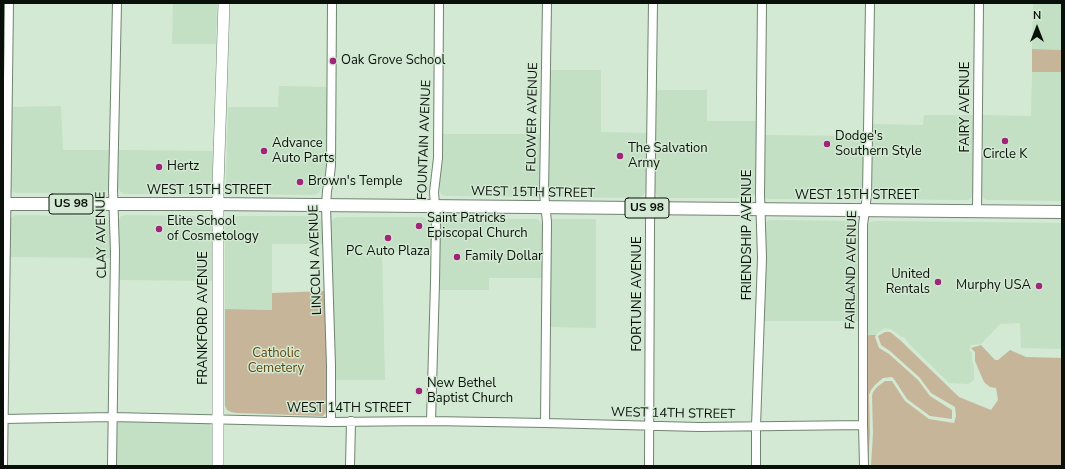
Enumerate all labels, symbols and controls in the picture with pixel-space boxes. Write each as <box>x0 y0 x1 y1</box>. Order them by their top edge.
north arrow <box>1017 8 1057 48</box>
text: N <box>1033 8 1041 23</box>
place label: Oak Grove School <box>341 53 445 69</box>
marker: Oak Grove School <box>328 56 338 66</box>
street label: FLOWER AVENUE <box>524 62 542 172</box>
street label: FAIRY AVENUE <box>958 62 974 152</box>
street label: FOUNTAIN AVENUE <box>415 80 435 200</box>
place label: Dodge's Southern Style <box>835 129 922 160</box>
place label: Advance Auto Parts <box>272 136 334 167</box>
marker: Circle K <box>1000 136 1010 146</box>
marker: Dodge's Southern Style <box>822 139 832 149</box>
place label: The Salvation Army <box>628 141 708 172</box>
marker: Advance Auto Parts <box>259 146 269 156</box>
place label: Circle K <box>983 147 1027 163</box>
marker: The Salvation Army <box>615 151 625 161</box>
place label: Hertz <box>167 159 199 175</box>
marker: Hertz <box>154 162 164 172</box>
street label: FRIENDSHIP AVENUE <box>740 170 756 300</box>
place label: Brown's Temple <box>308 174 402 190</box>
marker: Brown's Temple <box>295 177 305 187</box>
street label: WEST 15TH STREET <box>147 183 271 199</box>
street label: WEST 15TH STREET <box>471 184 595 202</box>
street label: WEST 15TH STREET <box>795 188 919 204</box>
street label: CLAY AVENUE <box>93 191 111 279</box>
road number: US 98 <box>49 194 93 214</box>
road number: US 98 <box>625 198 669 218</box>
street label: LINCOLN AVENUE <box>306 205 326 315</box>
place label: Saint Patricks Episcopal Church <box>427 211 528 242</box>
street label: FAIRLAND AVENUE <box>843 211 861 329</box>
place label: Elite School of Cosmetology <box>167 214 259 245</box>
marker: Saint Patricks Episcopal Church <box>414 221 424 231</box>
marker: Elite School of Cosmetology <box>154 224 164 234</box>
marker: PC Auto Plaza <box>383 233 393 243</box>
street label: FORTUNE AVENUE <box>630 236 646 352</box>
place label: PC Auto Plaza <box>346 244 430 260</box>
place label: Family Dollar <box>465 249 543 265</box>
street label: FRANKFORD AVENUE <box>196 251 212 385</box>
marker: Family Dollar <box>452 252 462 262</box>
place label: United Rentals <box>886 267 930 298</box>
marker: United Rentals <box>933 277 943 287</box>
place label: Murphy USA <box>956 278 1031 294</box>
marker: Murphy USA <box>1034 281 1044 291</box>
park label: Catholic Cemetery <box>248 346 304 377</box>
place label: New Bethel Baptist Church <box>427 376 513 407</box>
marker: New Bethel Baptist Church <box>414 386 424 396</box>
street label: WEST 14TH STREET <box>287 401 411 417</box>
street label: WEST 14TH STREET <box>611 405 735 423</box>

